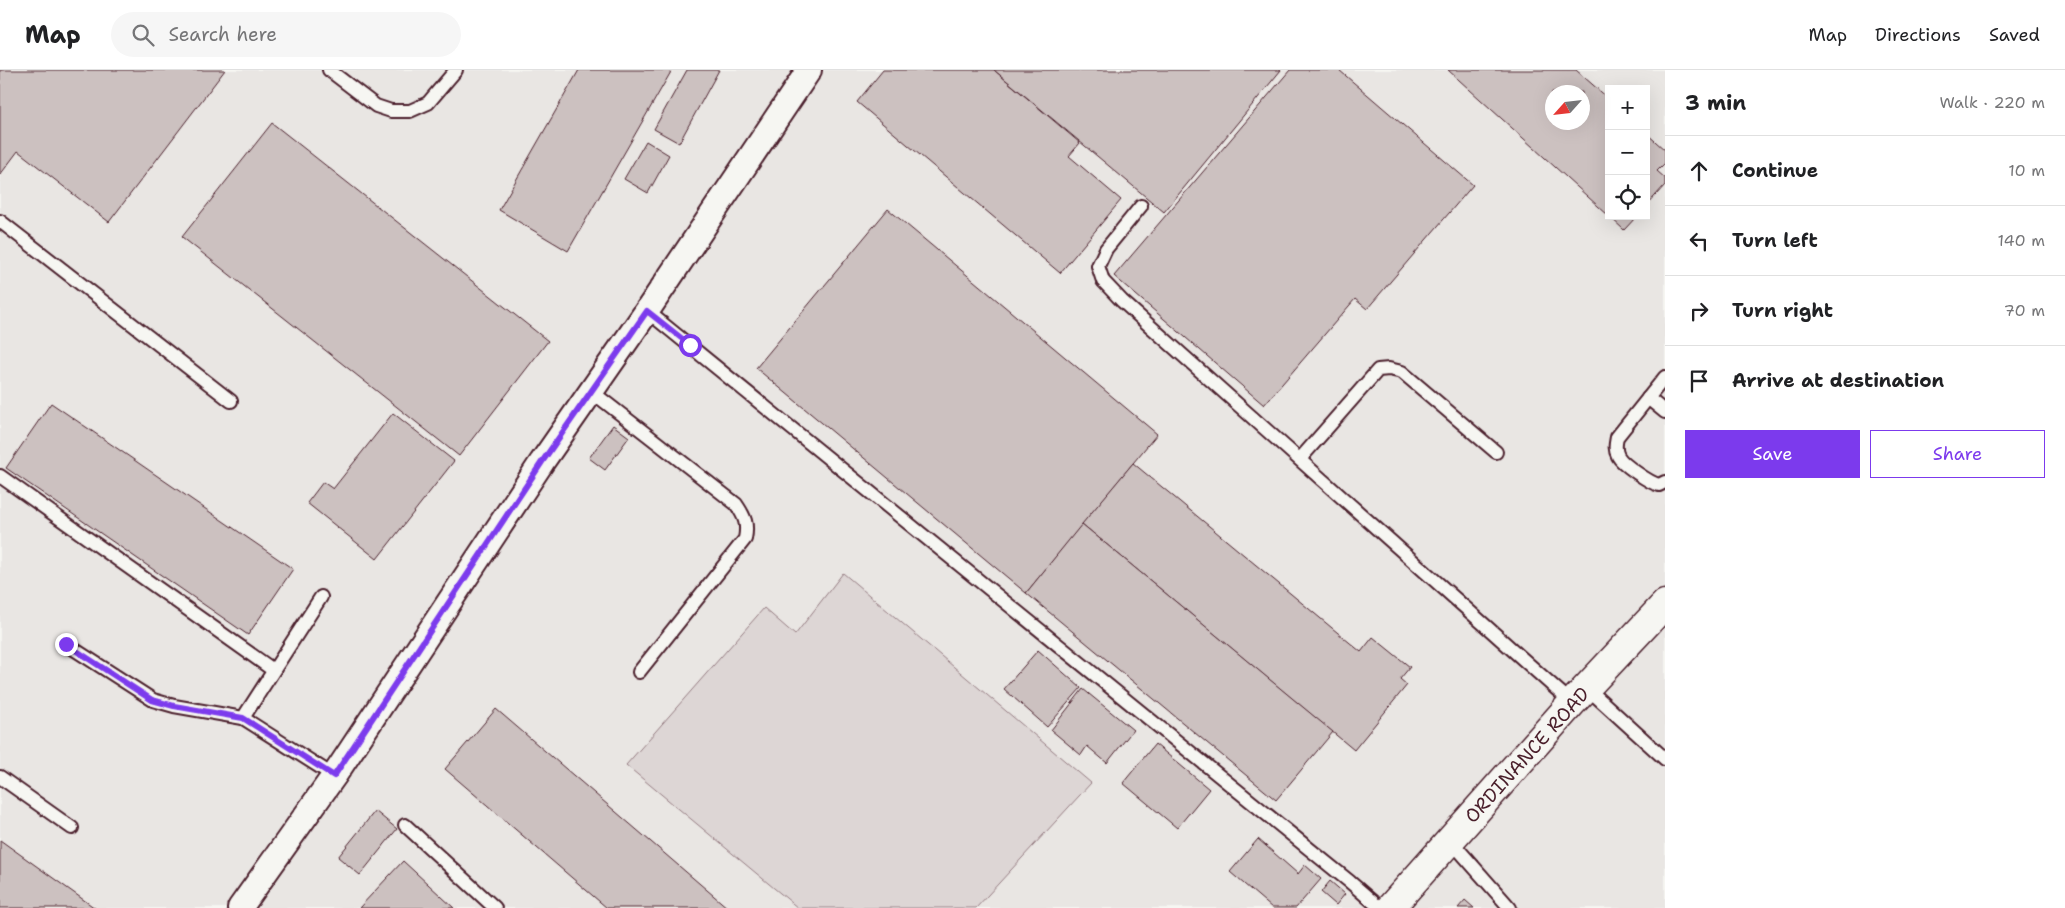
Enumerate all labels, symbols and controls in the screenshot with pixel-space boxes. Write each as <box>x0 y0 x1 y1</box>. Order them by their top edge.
search box <box>111 12 461 57</box>
text: Map <box>25 19 81 51</box>
icon: search <box>129 21 157 49</box>
text: Search here <box>169 22 277 47</box>
text: Map <box>1809 23 1847 47</box>
text: Directions <box>1875 23 1961 47</box>
text: Saved <box>1989 23 2040 47</box>
north arrow <box>1545 85 1590 130</box>
map controls <box>1605 85 1650 220</box>
button: + <box>1605 85 1650 130</box>
text: 3 min <box>1685 89 1746 117</box>
text: Walk · 220 m <box>1939 92 2045 113</box>
button: − <box>1605 130 1650 175</box>
icon: ahead <box>1685 157 1713 185</box>
text: Continue <box>1732 158 1818 183</box>
text: 10 m <box>2008 160 2045 181</box>
button: locate <box>1605 175 1650 220</box>
icon: left <box>1685 227 1713 255</box>
text: Turn left <box>1732 228 1818 253</box>
text: 140 m <box>1998 230 2045 251</box>
icon: right <box>1685 297 1713 325</box>
text: Turn right <box>1732 298 1833 323</box>
text: 70 m <box>2004 300 2045 321</box>
route start <box>679 334 702 357</box>
icon: arrive <box>1685 367 1713 395</box>
text: Arrive at destination <box>1732 368 1944 393</box>
button: Save <box>1685 430 1860 478</box>
button: Share <box>1870 430 2045 478</box>
route end <box>55 633 78 656</box>
street label: ORDINANCE ROAD <box>1459 682 1595 828</box>

